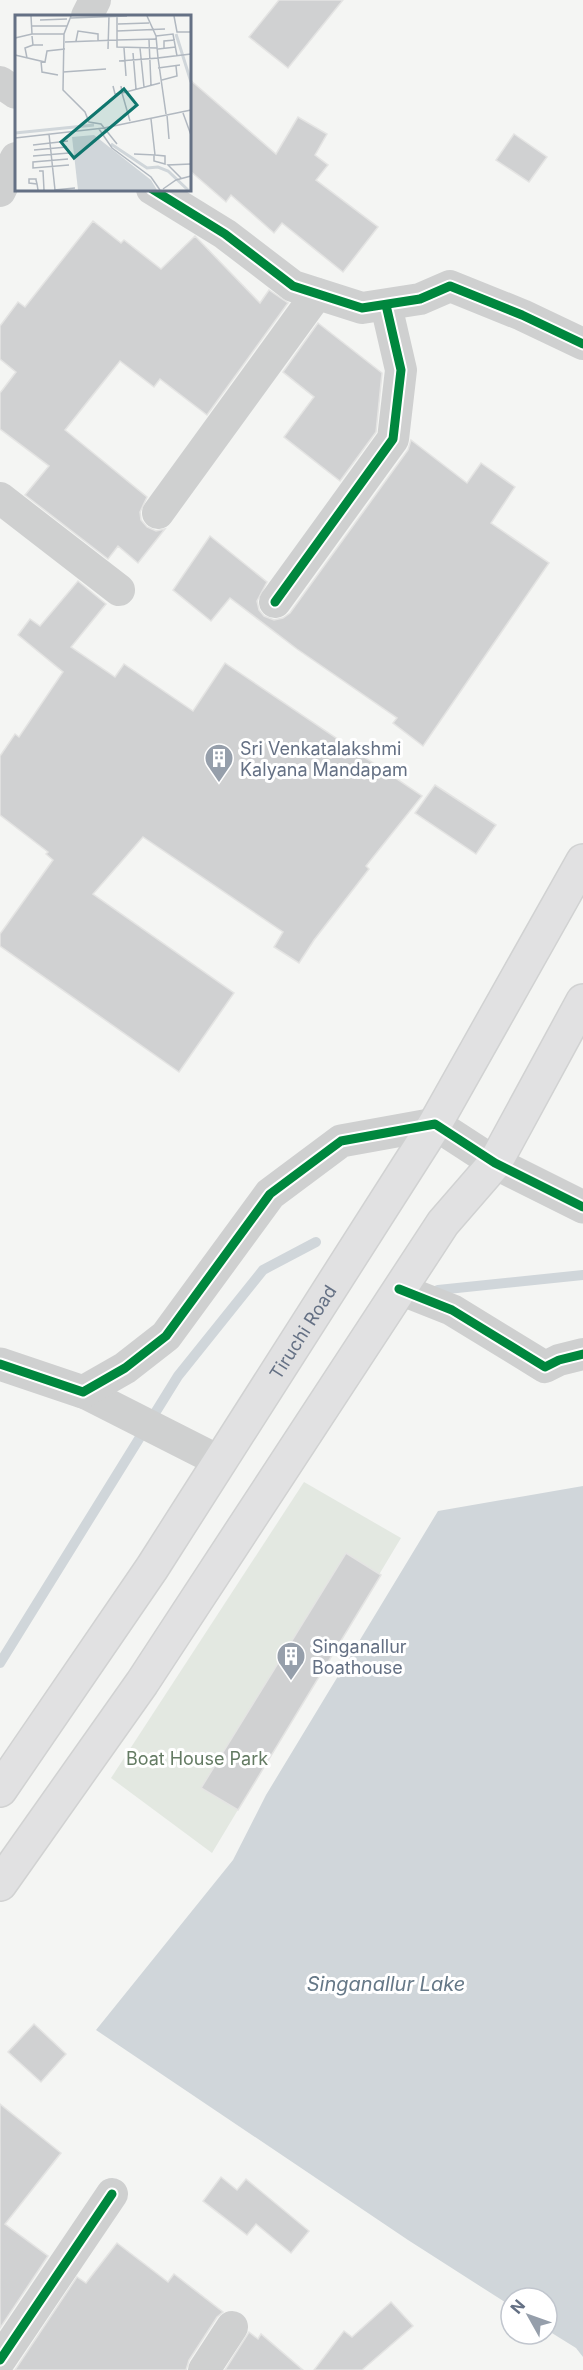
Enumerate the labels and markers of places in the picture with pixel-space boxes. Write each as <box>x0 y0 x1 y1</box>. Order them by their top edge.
place label: Sri Venkatalakshmi Kalyana Mandapam <box>240 738 408 780</box>
building icon: Sri Venkatalakshmi Kalyana Mandapam <box>203 742 235 784</box>
place label: Singanallur Boathouse <box>312 1636 407 1678</box>
building icon: Singanallur Boathouse <box>275 1640 307 1682</box>

